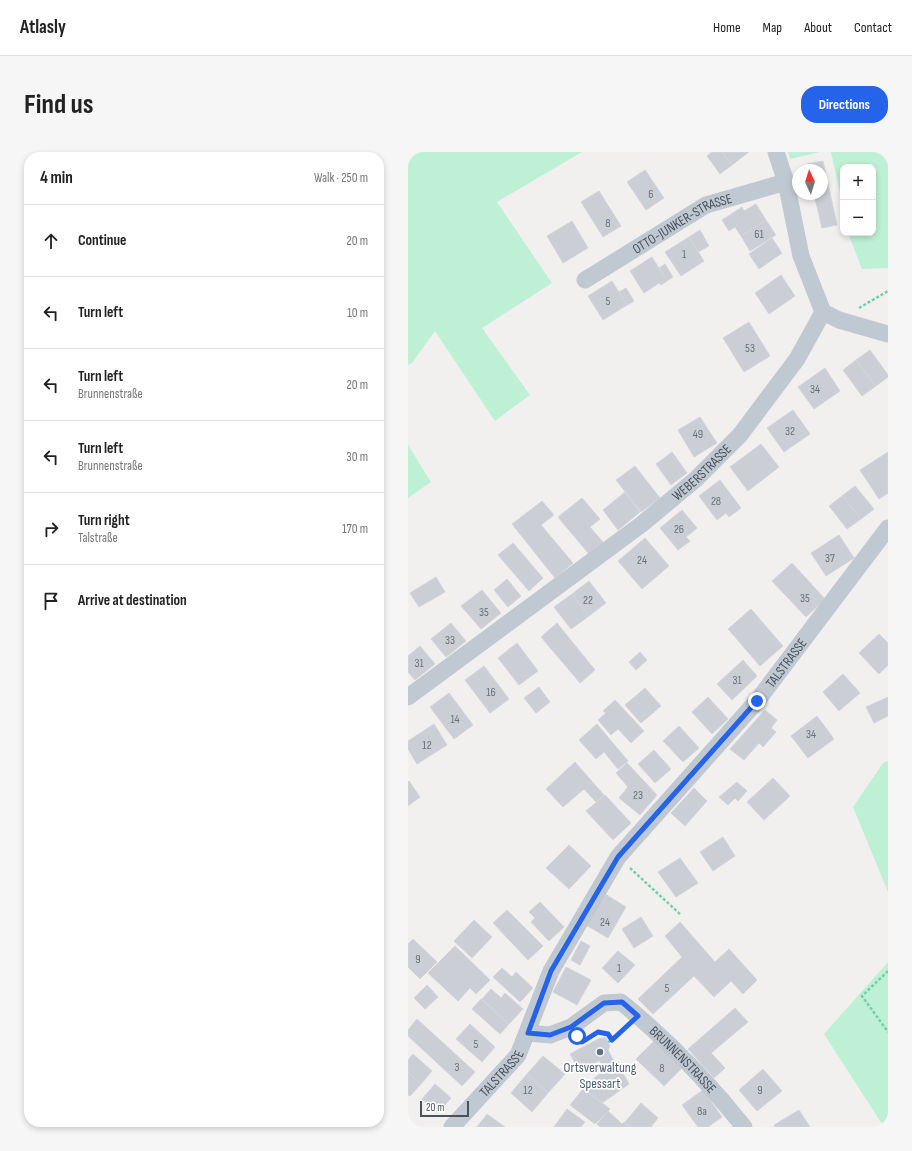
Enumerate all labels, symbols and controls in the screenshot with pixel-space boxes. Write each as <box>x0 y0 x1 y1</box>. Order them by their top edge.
text: Atlasly <box>20 16 66 39</box>
text: Home <box>713 19 741 36</box>
text: Map <box>763 19 782 36</box>
text: About <box>804 19 832 36</box>
text: Contact <box>854 19 892 36</box>
button: Directions <box>801 86 888 123</box>
text: Find us <box>24 88 93 121</box>
north arrow <box>792 164 828 200</box>
map controls <box>840 164 876 236</box>
button: + <box>840 164 876 200</box>
text: 4 min <box>40 168 73 188</box>
text: Walk · 250 m <box>314 170 368 186</box>
house number: 6 <box>648 187 654 202</box>
street label: OTTO-JUNKER-STRASSE <box>629 190 734 258</box>
button: − <box>840 200 876 236</box>
house number: 8 <box>605 216 611 231</box>
house number: 61 <box>754 227 765 242</box>
icon: ahead <box>40 230 62 252</box>
text: Continue <box>78 231 127 250</box>
text: 20 m <box>346 233 368 249</box>
house number: 1 <box>682 247 687 262</box>
house number: 5 <box>606 294 611 309</box>
icon: left <box>40 302 62 324</box>
text: Turn left <box>78 303 123 322</box>
text: 10 m <box>347 305 368 321</box>
house number: 53 <box>745 341 755 356</box>
text: Turn left <box>78 367 123 386</box>
icon: left <box>40 374 62 396</box>
text: 20 m <box>346 377 368 393</box>
house number: 34 <box>810 382 820 397</box>
text: Brunnenstraße <box>78 386 143 402</box>
house number: 32 <box>785 424 795 439</box>
house number: 49 <box>693 427 703 442</box>
text: Turn left <box>78 439 123 458</box>
street label: WEBERSTRASSE <box>669 441 735 504</box>
icon: left <box>40 446 62 468</box>
text: 30 m <box>346 449 368 465</box>
text: Brunnenstraße <box>78 458 143 474</box>
house number: 28 <box>711 494 721 509</box>
text: Turn right <box>78 511 130 530</box>
icon: right <box>40 518 62 540</box>
text: 170 m <box>342 521 368 537</box>
house number: 26 <box>674 522 684 537</box>
text: Talstraße <box>78 530 118 546</box>
house number: 37 <box>825 551 835 566</box>
house number: 24 <box>637 553 647 568</box>
icon: arrive <box>40 590 62 612</box>
text: Arrive at destination <box>78 591 187 610</box>
house number: 35 <box>800 591 810 606</box>
house number: 22 <box>583 593 593 608</box>
house number: 35 <box>479 605 489 620</box>
house number: 33 <box>445 633 455 648</box>
street label: TALSTRASSE <box>762 635 811 691</box>
house number: 31 <box>414 656 424 671</box>
house number: 31 <box>732 673 742 688</box>
house number: 16 <box>486 685 496 700</box>
route end <box>748 692 766 710</box>
house number: 14 <box>450 712 460 727</box>
house number: 34 <box>806 727 816 742</box>
house number: 12 <box>422 738 432 753</box>
house number: 23 <box>633 788 643 803</box>
house number: 24 <box>600 915 610 930</box>
house number: 9 <box>415 952 421 967</box>
house number: 1 <box>617 961 622 976</box>
house number: 5 <box>665 981 670 996</box>
street label: BRUNNENSTRASSE <box>646 1022 720 1097</box>
route start <box>568 1027 586 1045</box>
house number: 5 <box>474 1037 479 1052</box>
marker: Ortsverwaltung Spessart <box>595 1047 605 1057</box>
street label: TALSTRASSE <box>476 1048 528 1101</box>
place label: Ortsverwaltung Spessart <box>564 1059 637 1092</box>
house number: 3 <box>454 1060 460 1075</box>
house number: 8 <box>659 1061 665 1076</box>
house number: 12 <box>523 1083 533 1098</box>
house number: 9 <box>757 1083 763 1098</box>
scale bar <box>420 1099 469 1118</box>
text: 20 m <box>426 1101 444 1114</box>
house number: 8a <box>697 1104 707 1119</box>

